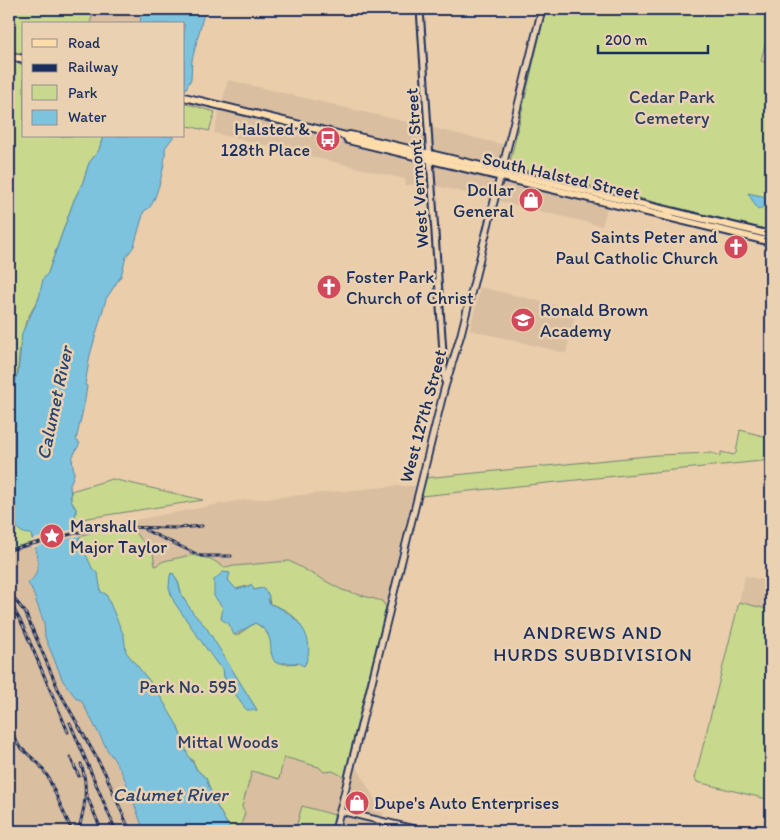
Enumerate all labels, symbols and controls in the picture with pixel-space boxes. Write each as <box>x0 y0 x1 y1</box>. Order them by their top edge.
legend <box>22 22 185 138</box>
scale bar <box>598 22 708 54</box>
text: 200 m <box>605 31 648 49</box>
text: Road <box>68 34 101 52</box>
text: Railway <box>68 58 118 76</box>
text: Park <box>68 84 98 102</box>
park label: Cedar Park Cemetery <box>629 86 716 129</box>
street label: West Vermont Street <box>400 87 434 249</box>
text: Water <box>68 108 107 126</box>
place label: Halsted & 128th Place <box>221 118 310 161</box>
bus stop icon: Halsted & 128th Place <box>315 126 341 152</box>
street label: South Halsted Street <box>480 147 642 205</box>
place label: Dollar General <box>453 179 515 222</box>
shop icon: Dollar General <box>518 187 544 213</box>
place label: Saints Peter and Paul Catholic Church <box>555 226 718 269</box>
church icon: Saints Peter and Paul Catholic Church <box>723 234 749 260</box>
place label: Foster Park Church of Christ <box>346 266 474 309</box>
church icon: Foster Park Church of Christ <box>316 274 342 300</box>
place label: Ronald Brown Academy <box>540 299 648 342</box>
school or university icon: Ronald Brown Academy <box>510 307 536 333</box>
water label: Calumet River <box>31 343 78 462</box>
street label: West 127th Street <box>395 347 451 485</box>
place label: Marshall Major Taylor <box>70 515 167 558</box>
place icon: Marshall Major Taylor <box>39 523 65 549</box>
district label: ANDREWS AND HURDS SUBDIVISION <box>493 621 693 666</box>
park label: Park No. 595 <box>139 676 237 698</box>
park label: Mittal Woods <box>177 731 279 753</box>
water label: Calumet River <box>112 783 229 806</box>
shop icon: Dupe's Auto Enterprises <box>344 790 370 816</box>
place label: Dupe's Auto Enterprises <box>374 792 559 814</box>

